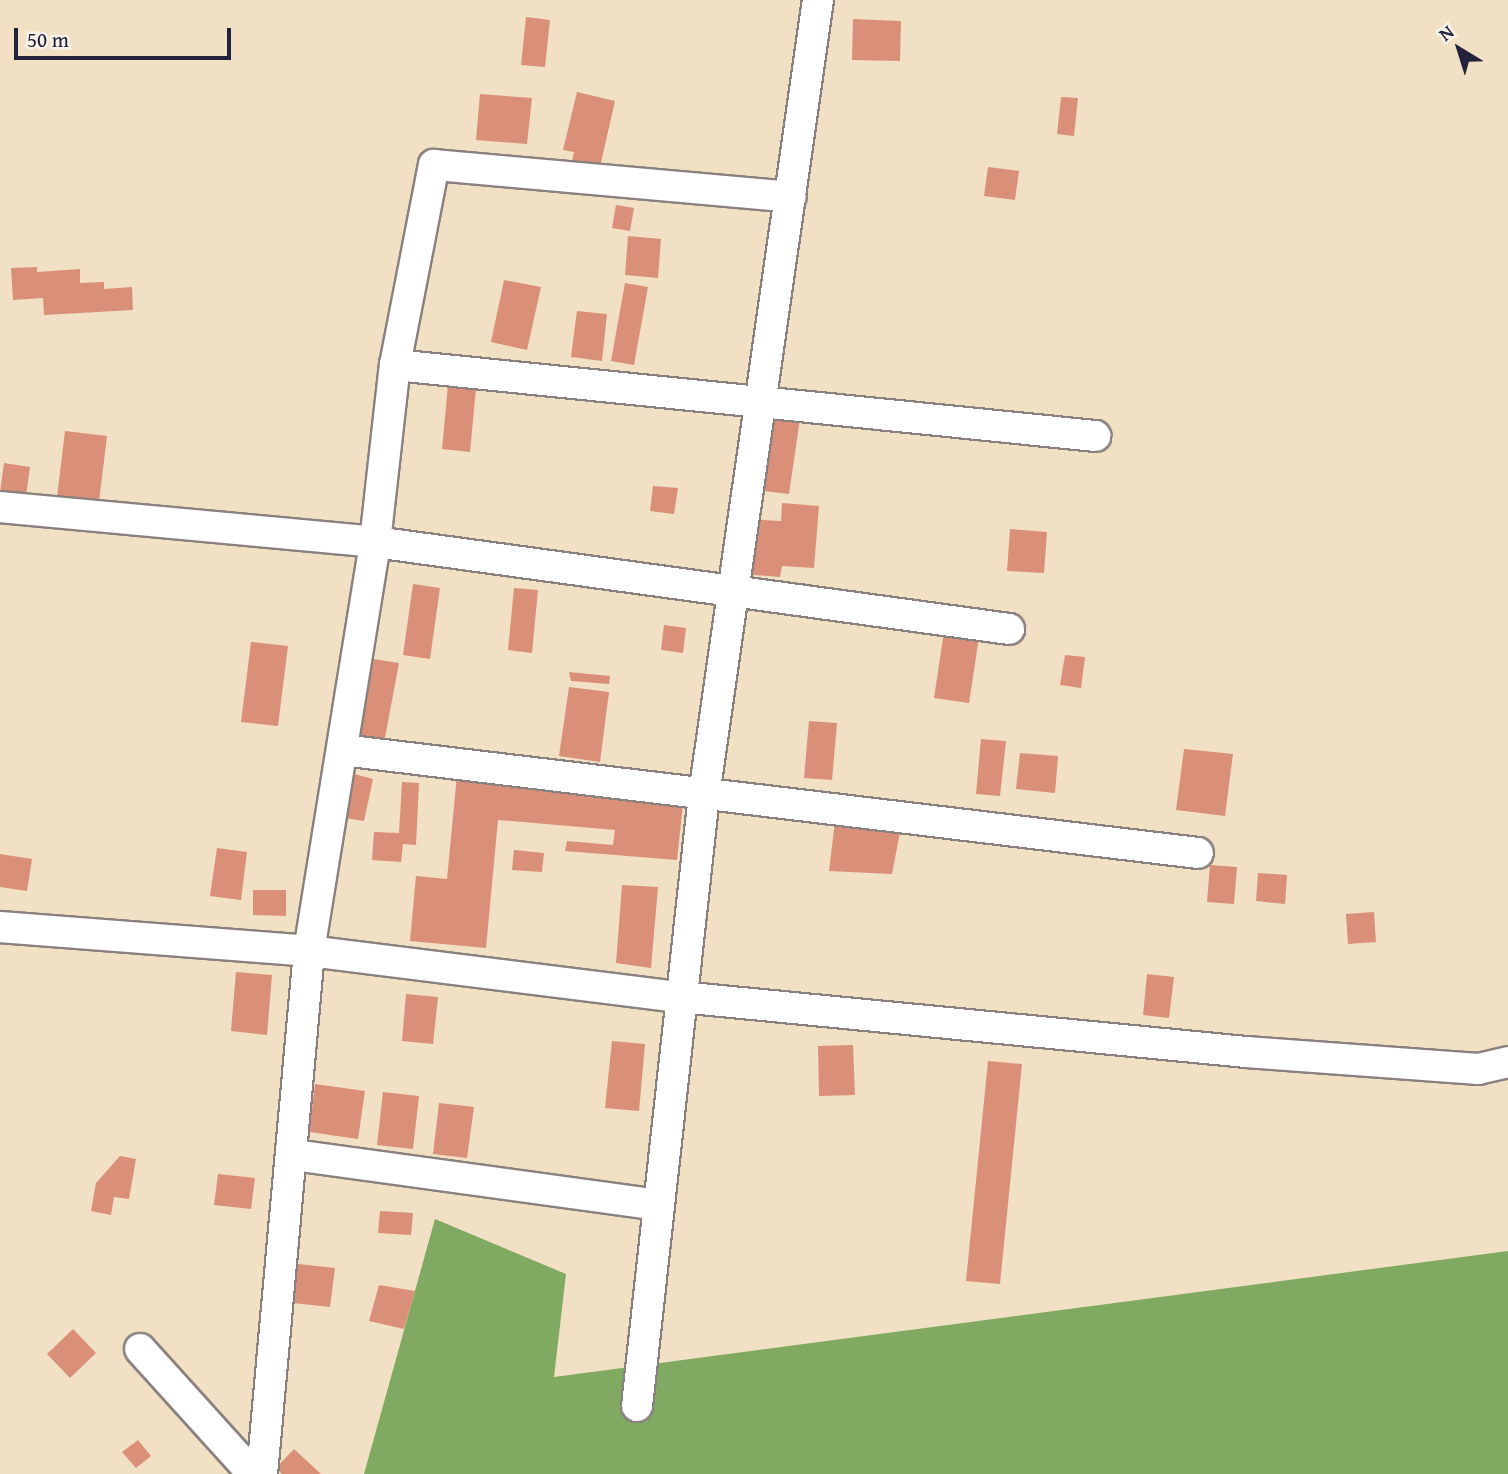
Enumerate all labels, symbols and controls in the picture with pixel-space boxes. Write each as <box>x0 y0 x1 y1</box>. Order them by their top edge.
scale bar <box>18 14 234 58</box>
north arrow <box>1424 14 1494 84</box>
text: N <box>1432 18 1460 47</box>
text: 50 m <box>27 24 69 55</box>

